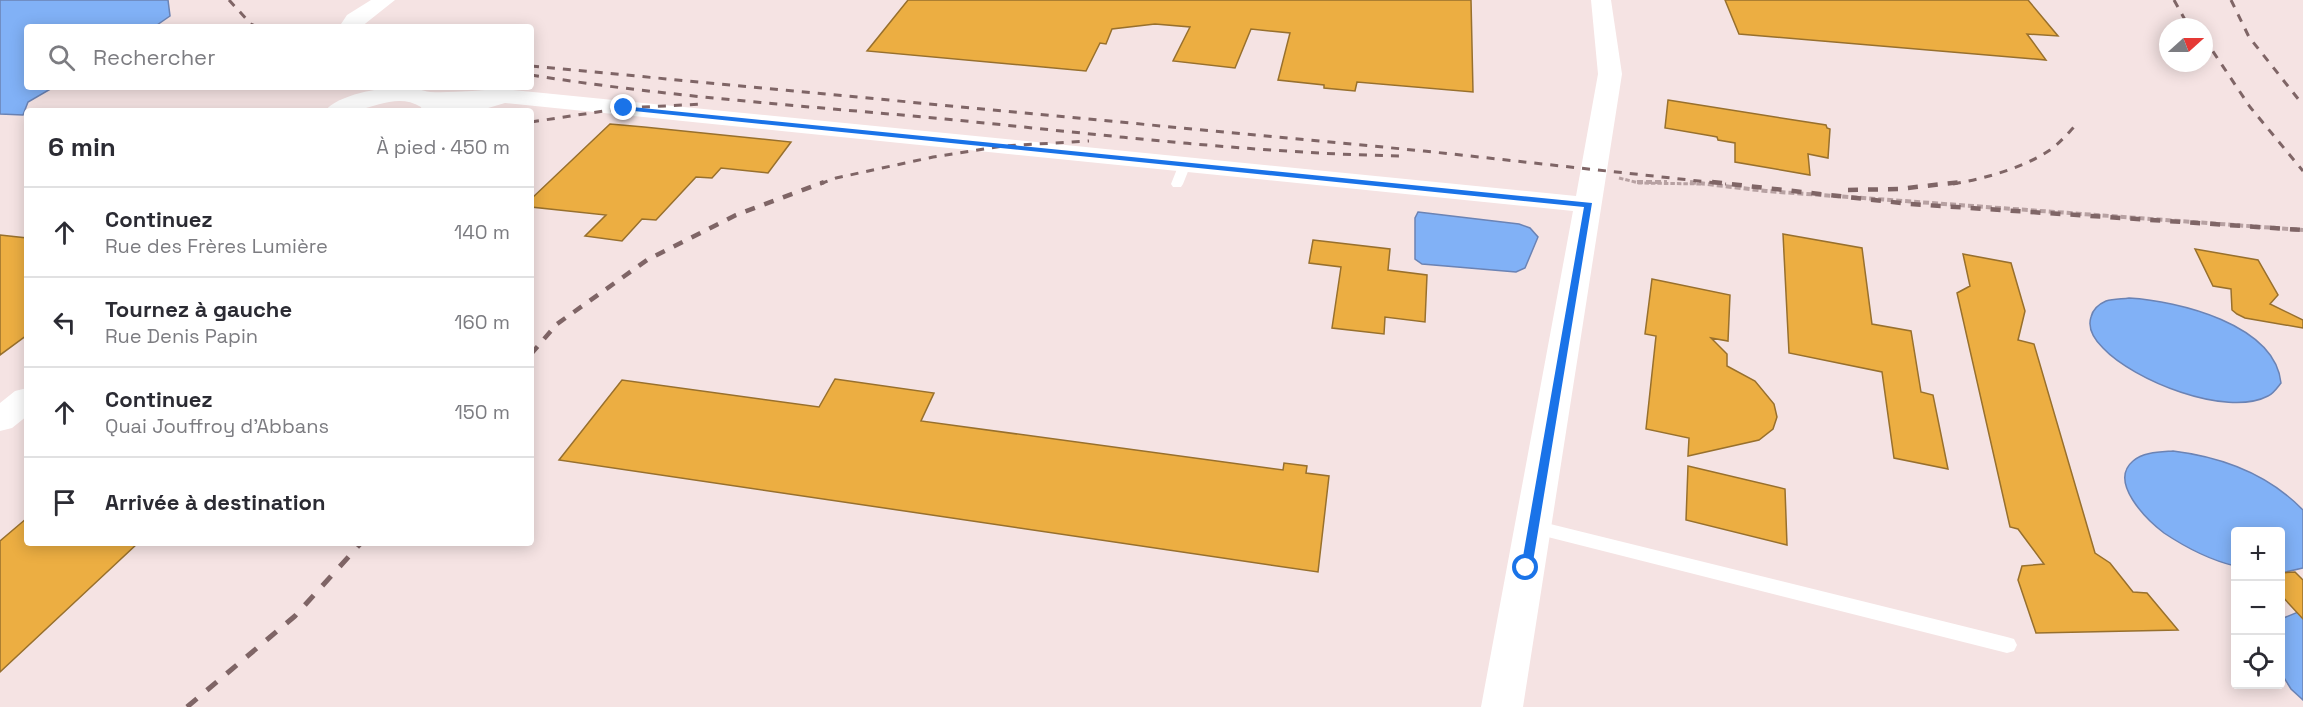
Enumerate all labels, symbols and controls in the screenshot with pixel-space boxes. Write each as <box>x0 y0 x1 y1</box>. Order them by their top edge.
north arrow <box>2159 18 2213 72</box>
search box <box>24 24 534 90</box>
icon: search <box>45 41 78 74</box>
text: Rechercher <box>93 43 215 71</box>
route end <box>610 94 636 120</box>
text: 6 min <box>48 130 116 164</box>
text: À pied · 450 m <box>376 134 510 160</box>
text: Continuez <box>105 205 213 233</box>
icon: ahead <box>48 216 81 249</box>
text: 140 m <box>454 219 510 245</box>
text: Rue des Frères Lumière <box>105 233 328 259</box>
text: Tournez à gauche <box>105 295 292 323</box>
icon: left <box>48 306 81 339</box>
text: 160 m <box>454 309 510 335</box>
text: Rue Denis Papin <box>105 323 258 349</box>
text: Continuez <box>105 385 213 413</box>
icon: ahead <box>48 396 81 429</box>
text: 150 m <box>455 399 510 425</box>
text: Quai Jouffroy d'Abbans <box>105 413 329 439</box>
icon: arrive <box>48 486 81 519</box>
text: Arrivée à destination <box>105 488 326 516</box>
map controls <box>2231 527 2285 689</box>
button: + <box>2231 527 2285 581</box>
route start <box>1512 554 1538 580</box>
button: − <box>2231 581 2285 635</box>
button: locate <box>2231 635 2285 689</box>

